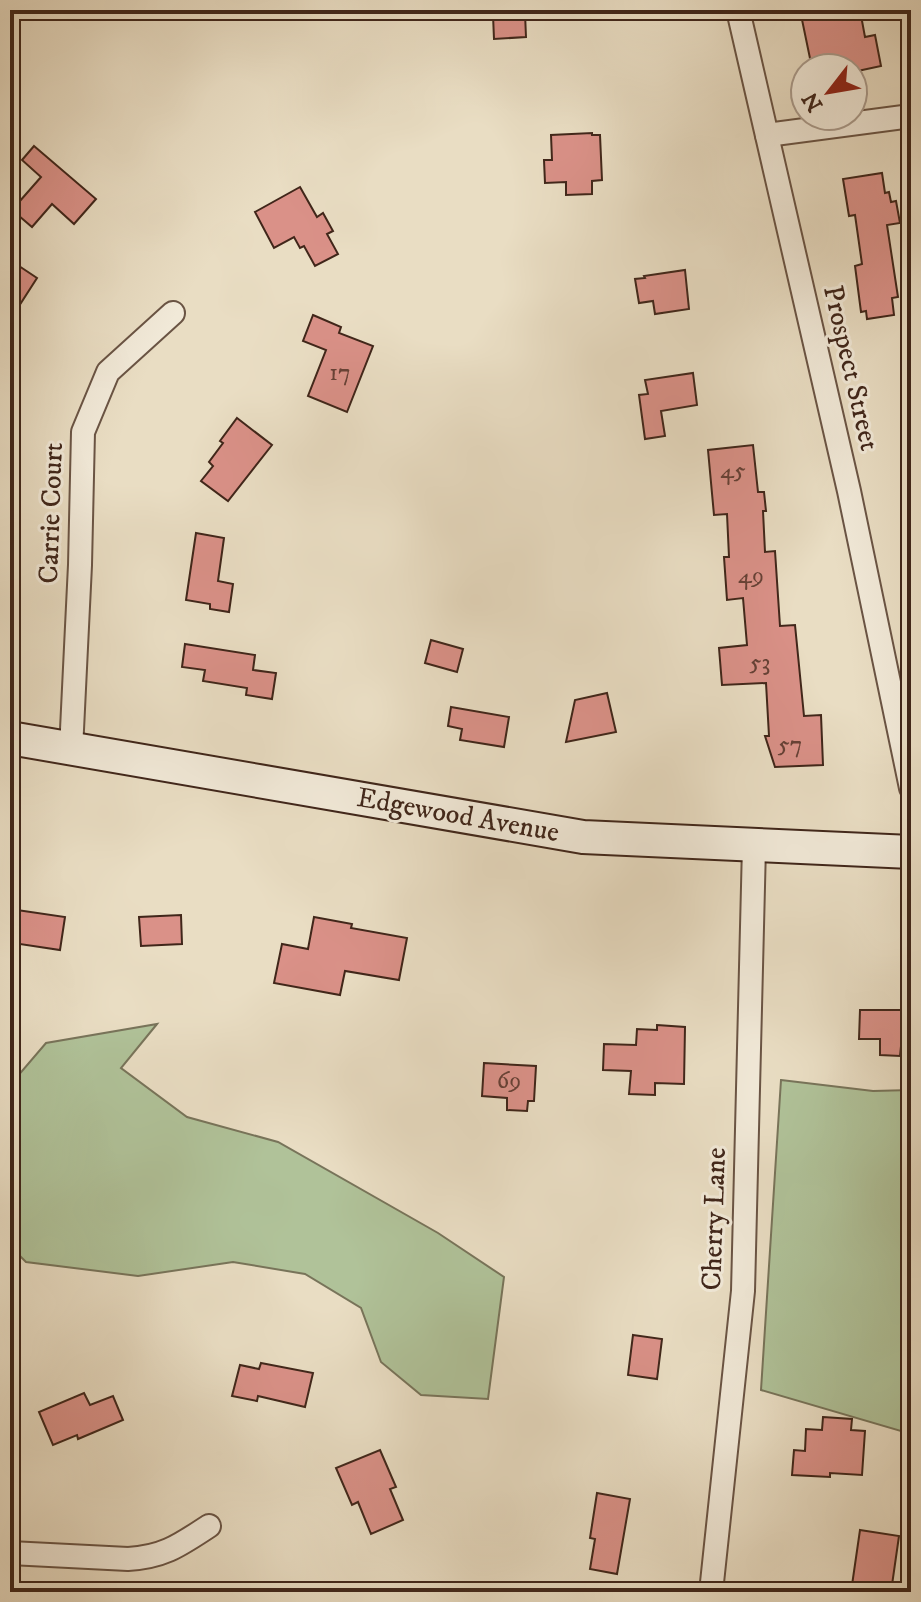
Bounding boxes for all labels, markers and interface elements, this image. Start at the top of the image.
north arrow [789,52,869,132]
text: N [797,87,829,116]
street label: Prospect Street [815,282,887,454]
house number: 17 [329,358,351,388]
street label: Carrie Court [31,442,71,584]
house number: 45 [720,456,746,486]
house number: 49 [738,561,764,591]
house number: 53 [750,648,770,678]
house number: 57 [778,730,802,760]
street label: Edgewood Avenue [354,780,562,850]
house number: 69 [497,1066,521,1096]
street label: Cherry Lane [694,1147,734,1291]

